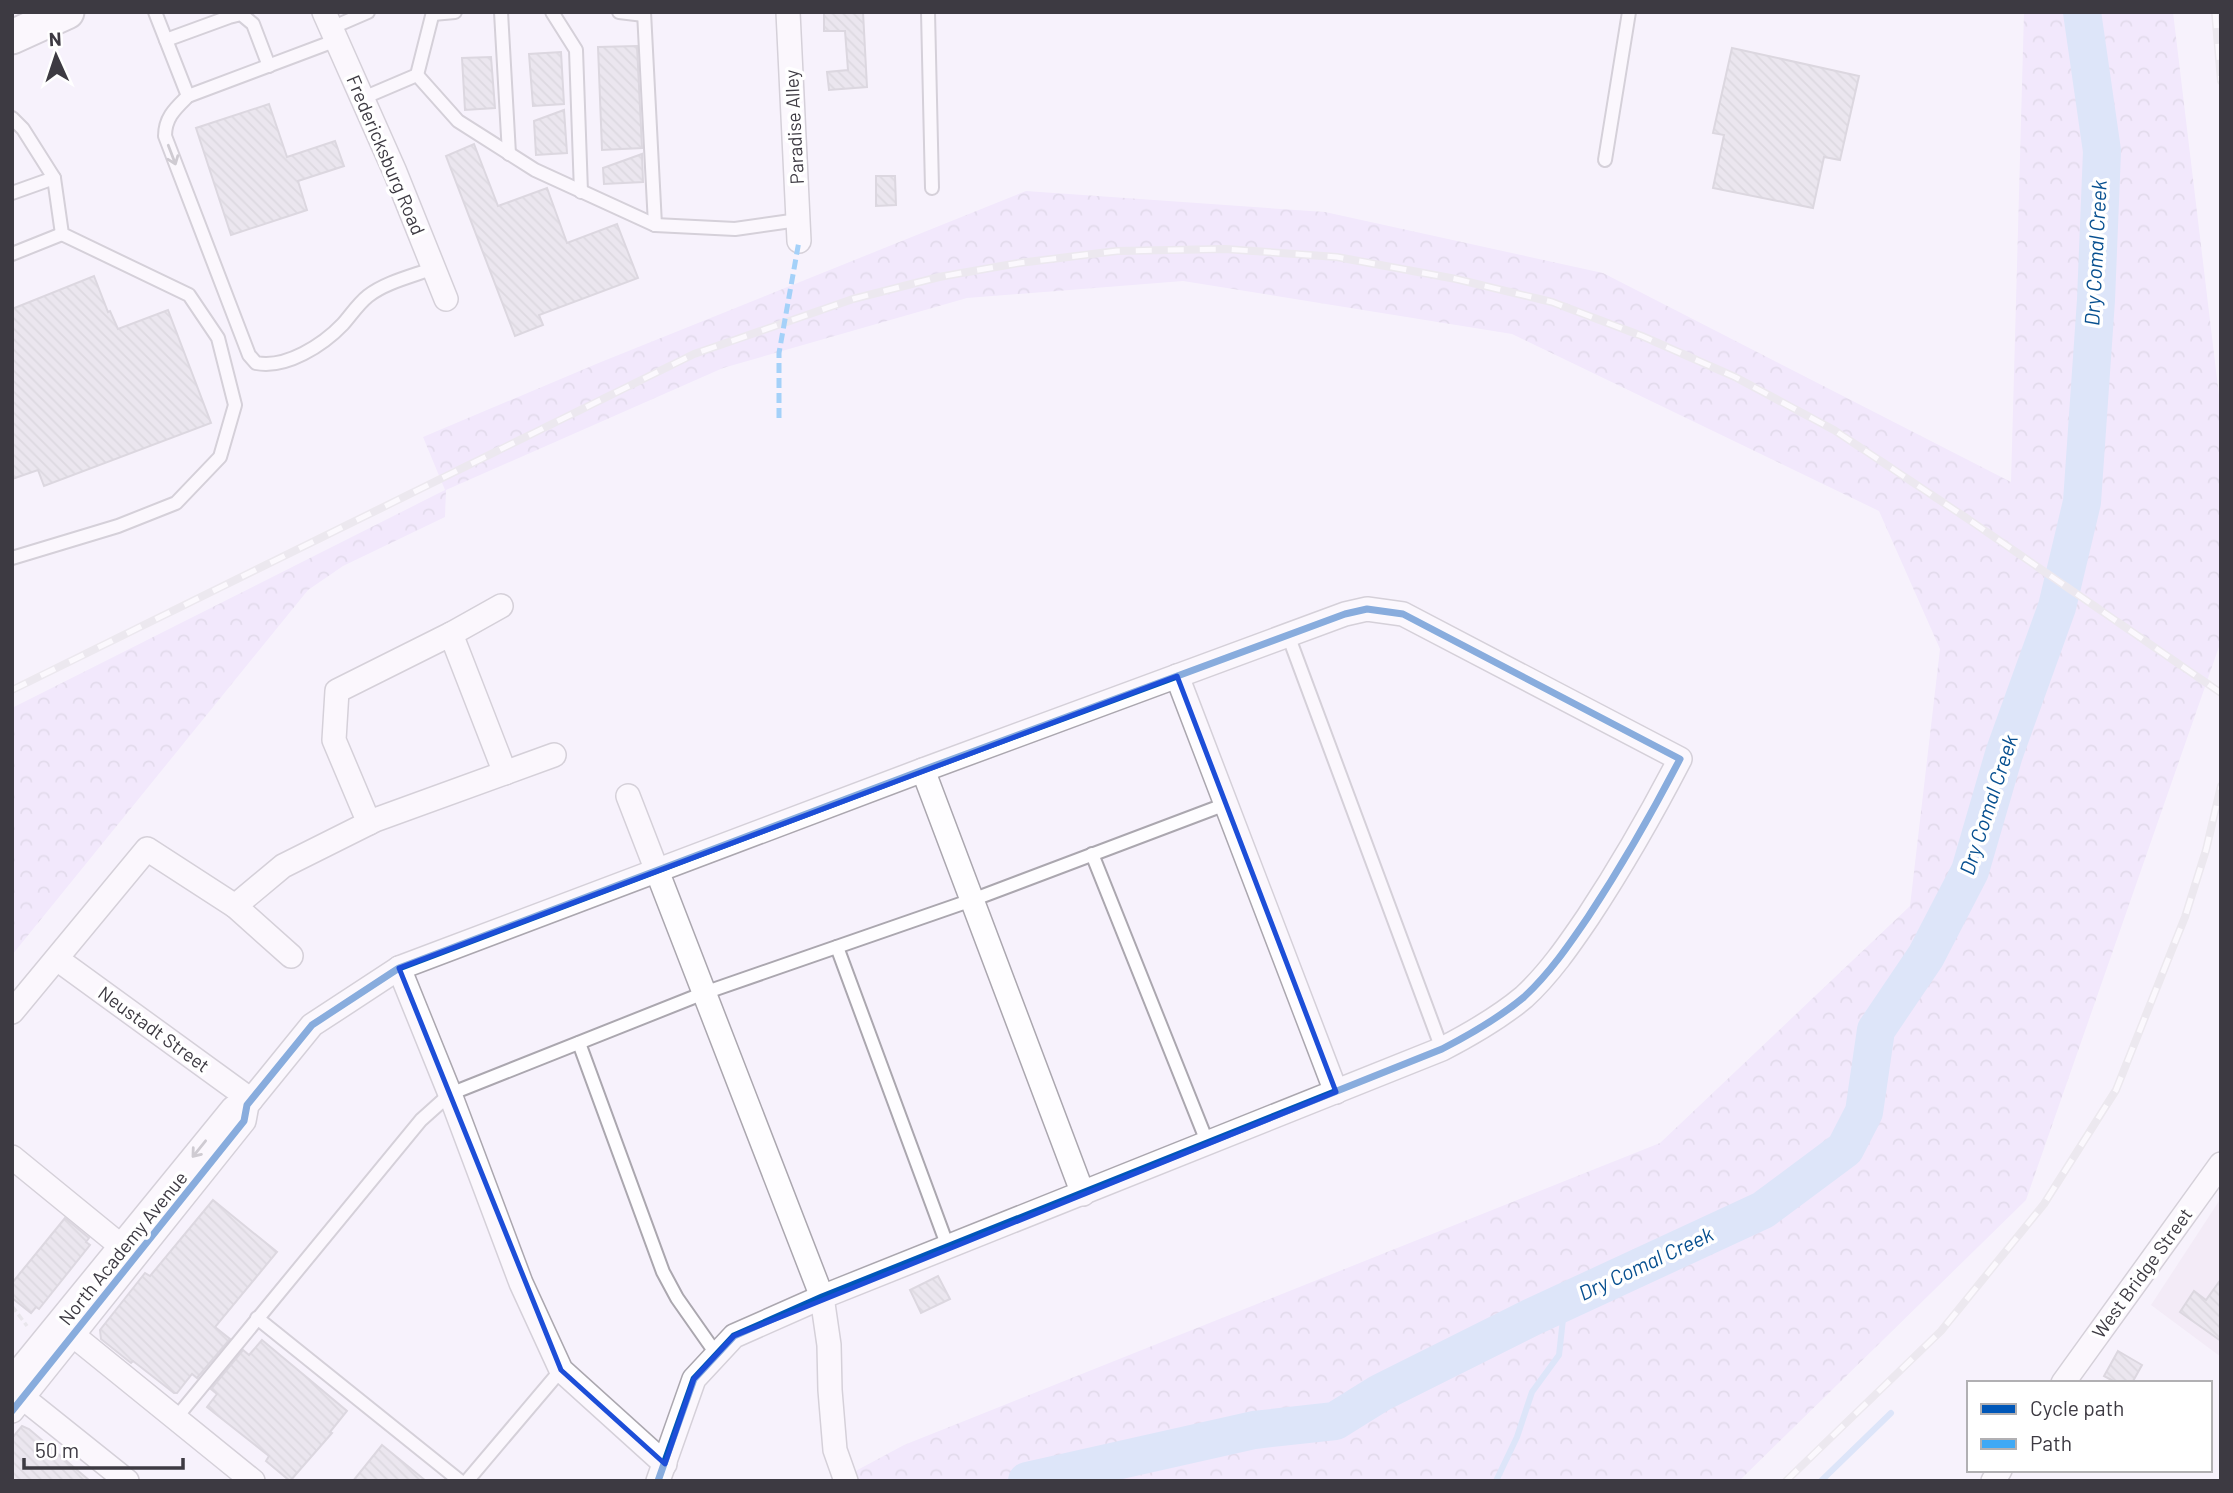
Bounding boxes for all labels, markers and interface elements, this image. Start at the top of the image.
north arrow [21,21,91,91]
text: N [48,27,62,50]
street label: Paradise Alley [779,69,808,185]
street label: Fredericksburg Road [342,71,431,238]
one-way arrow [167,143,180,165]
water label: Dry Comal Creek [2078,179,2111,326]
water label: Dry Comal Creek [1953,731,2022,878]
street label: Neustadt Street [94,981,214,1077]
one-way arrow [191,1140,207,1158]
street label: North Academy Avenue [54,1166,192,1329]
street label: West Bridge Street [2087,1203,2197,1342]
water label: Dry Comal Creek [1574,1220,1717,1305]
legend [1967,1381,2212,1472]
text: Cycle path [2030,1395,2124,1420]
scale bar [24,1426,184,1470]
text: Path [2030,1430,2072,1455]
text: 50 m [35,1437,79,1462]

